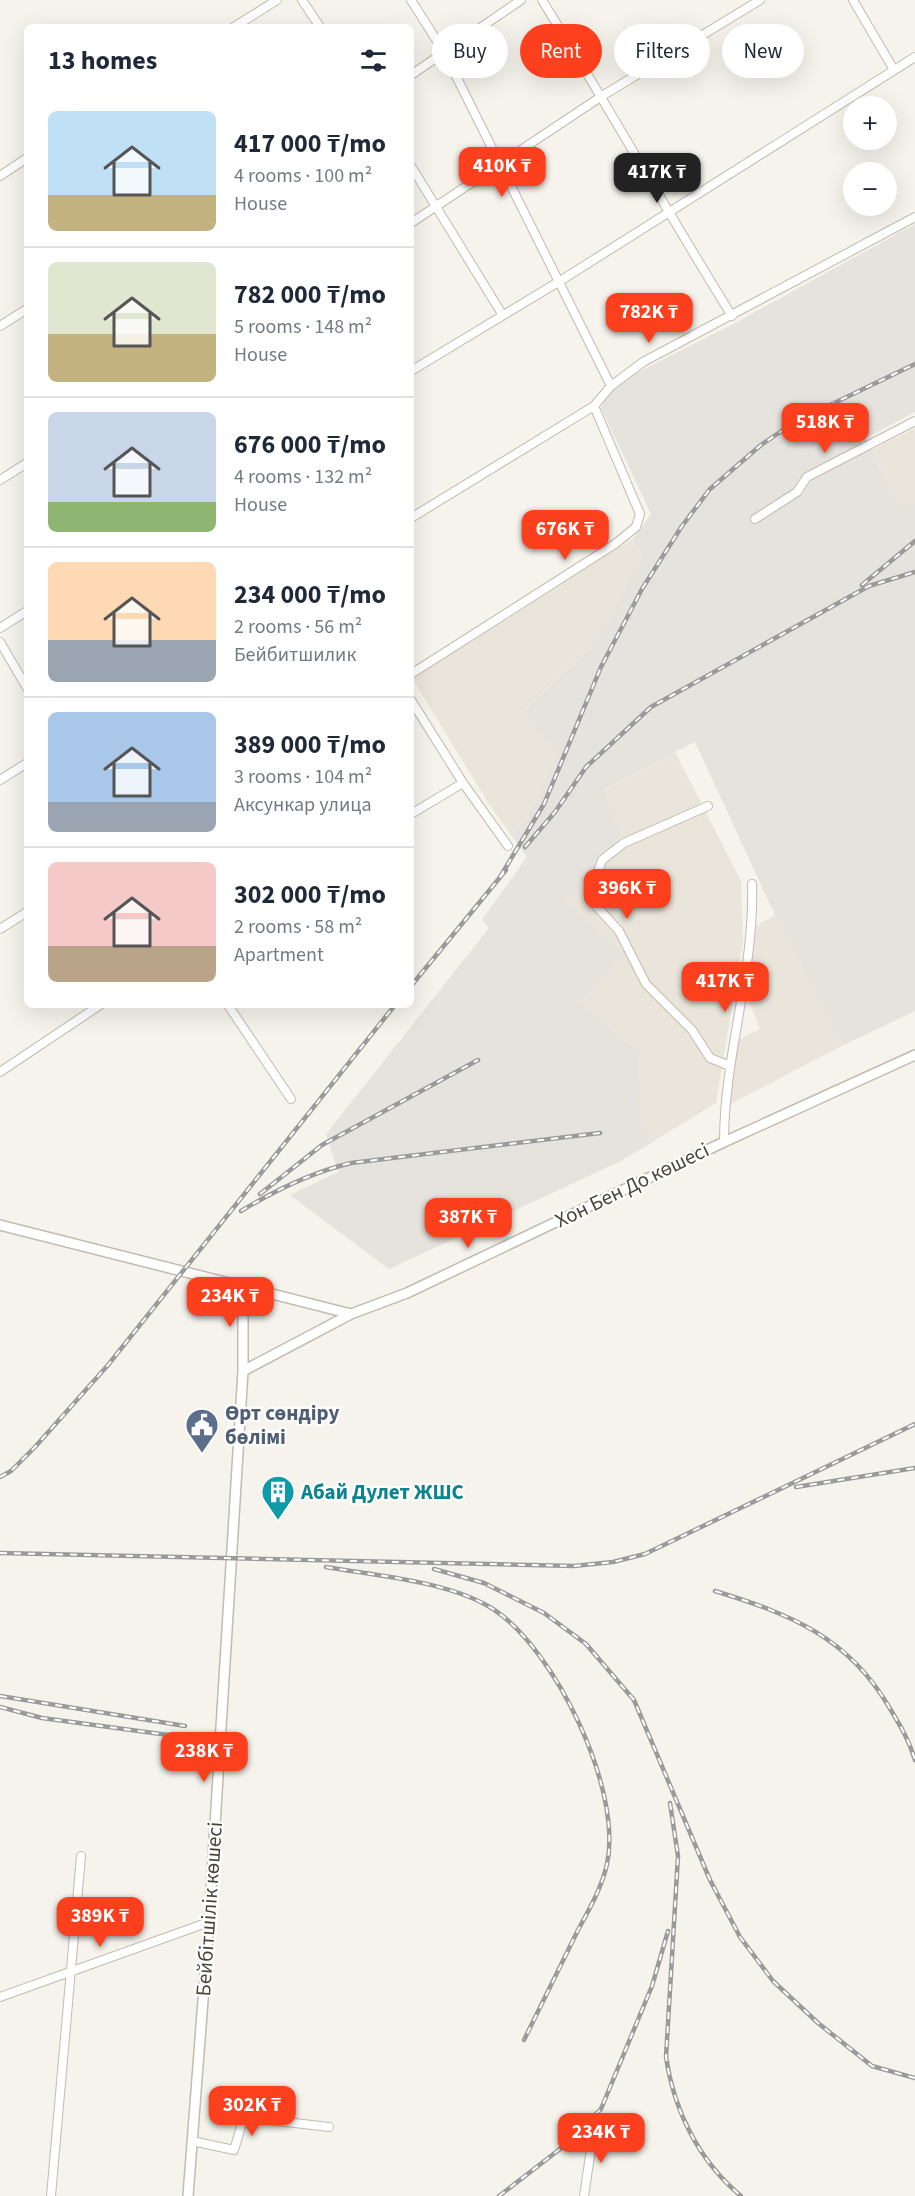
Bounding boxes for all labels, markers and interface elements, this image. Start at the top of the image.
chip: Buy [432,24,508,78]
chip: Rent [520,24,602,78]
chip: Filters [614,24,710,78]
chip: New [722,24,804,78]
text: 13 homes [48,42,157,79]
icon: filters [357,44,390,77]
map controls [843,96,897,216]
button: + [843,96,897,150]
text: 417 000 ₸/mo [234,125,386,162]
icon: home [96,135,168,207]
pin: 410K ₸ [453,147,551,198]
text: 410K ₸ [473,152,531,180]
pin: 417K ₸ [608,153,706,204]
text: 417K ₸ [628,158,686,186]
text: 4 rooms · 100 m² [234,162,372,190]
button: − [843,162,897,216]
text: House [234,190,287,218]
text: 782 000 ₸/mo [234,276,386,313]
icon: home [96,286,168,358]
pin: 782K ₸ [600,293,698,344]
text: 782K ₸ [620,298,678,326]
text: 5 rooms · 148 m² [234,313,372,341]
text: House [234,341,287,369]
pin: 518K ₸ [776,403,874,454]
text: 518K ₸ [796,408,854,436]
text: 676 000 ₸/mo [234,426,386,463]
icon: home [96,436,168,508]
text: 4 rooms · 132 m² [234,463,372,491]
text: House [234,491,287,519]
pin: 676K ₸ [516,510,614,561]
text: 676K ₸ [536,515,594,543]
text: 234 000 ₸/mo [234,576,386,613]
icon: home [96,586,168,658]
text: 2 rooms · 56 m² [234,613,362,641]
text: Бейбитшилик [234,641,356,669]
text: 389 000 ₸/mo [234,726,386,763]
icon: home [96,736,168,808]
text: 3 rooms · 104 m² [234,763,372,791]
text: Аксункар улица [234,791,372,819]
pin: 396K ₸ [578,869,676,920]
text: 396K ₸ [598,874,656,902]
text: 302 000 ₸/mo [234,876,386,913]
icon: home [96,886,168,958]
text: 2 rooms · 58 m² [234,913,362,941]
text: Apartment [234,941,324,969]
pin: 417K ₸ [676,962,774,1013]
text: 417K ₸ [696,967,754,995]
street label: Хон Бен До көшесі [550,1135,714,1235]
pin: 387K ₸ [419,1198,517,1249]
text: 387K ₸ [439,1203,497,1231]
pin: 234K ₸ [181,1277,279,1328]
text: 234K ₸ [201,1282,259,1310]
place label: Өрт сөндіру бөлімі [225,1398,339,1452]
public building icon: Өрт сөндіру бөлімі [184,1407,220,1454]
building icon: Абай Дулет ЖШС [260,1474,296,1521]
place label: Абай Дулет ЖШС [300,1477,464,1507]
pin: 238K ₸ [155,1732,253,1783]
text: 238K ₸ [175,1737,233,1765]
street label: Бейбітшілік көшесі [188,1821,230,1997]
pin: 389K ₸ [51,1897,149,1948]
text: 389K ₸ [71,1902,129,1930]
pin: 302K ₸ [203,2086,301,2137]
text: 302K ₸ [223,2091,281,2119]
pin: 234K ₸ [552,2113,650,2164]
text: 234K ₸ [572,2118,630,2146]

